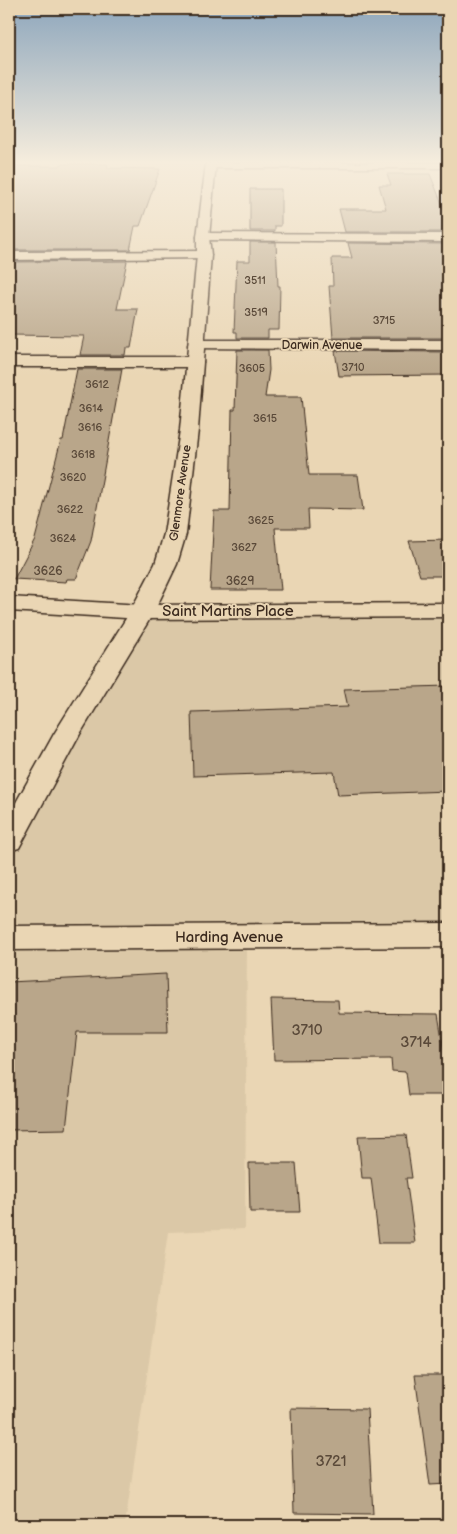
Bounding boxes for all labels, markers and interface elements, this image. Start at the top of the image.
house number: 3511 [244,274,266,287]
house number: 3519 [244,306,268,319]
house number: 3715 [373,314,395,327]
street label: Darwin Avenue [282,338,362,353]
house number: 3710 [342,361,365,374]
house number: 3605 [239,362,265,375]
house number: 3612 [85,378,110,391]
house number: 3614 [79,402,104,415]
house number: 3615 [253,412,277,425]
house number: 3616 [78,421,103,434]
street label: Glenmore Avenue [166,444,195,542]
house number: 3618 [71,448,95,461]
house number: 3620 [60,471,87,484]
house number: 3622 [57,503,84,516]
house number: 3625 [248,514,274,527]
house number: 3624 [50,532,77,545]
house number: 3627 [231,541,257,554]
house number: 3626 [33,564,63,579]
house number: 3629 [226,574,254,589]
street label: Saint Martins Place [162,602,294,621]
street label: Harding Avenue [175,928,283,947]
house number: 3710 [291,1021,323,1040]
house number: 3714 [400,1033,432,1052]
house number: 3721 [315,1452,347,1471]

